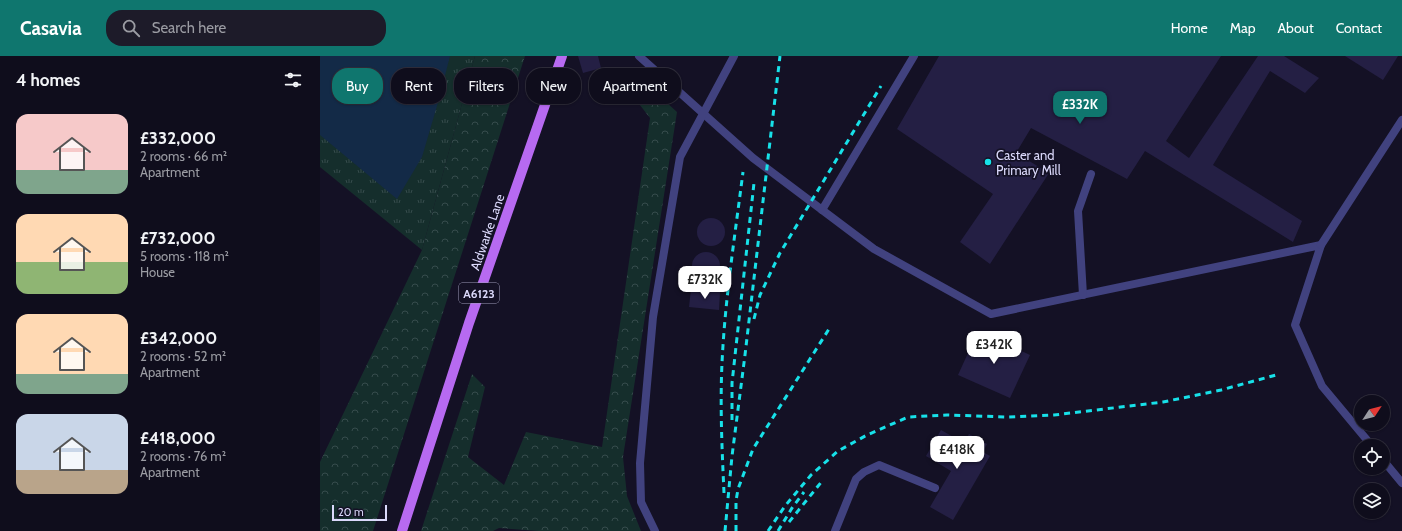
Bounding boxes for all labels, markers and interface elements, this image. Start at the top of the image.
search box [106,10,386,46]
text: Casavia [20,17,82,40]
icon: search [120,17,142,39]
text: Search here [152,19,226,37]
text: Home [1171,19,1208,37]
text: Map [1230,19,1255,37]
text: About [1277,19,1314,37]
text: Contact [1336,19,1382,37]
chip: Buy [332,68,383,104]
chip: Rent [391,68,446,104]
chip: Filters [454,68,518,104]
chip: New [526,68,581,104]
chip: Apartment [589,68,681,104]
icon: filters [282,69,304,91]
text: 4 homes [16,70,80,90]
pin: £332K [1052,91,1108,125]
text: £332K [1062,96,1098,112]
text: £332,000 [140,128,216,148]
icon: home [48,130,96,178]
place label: Caster and Primary Mill [996,147,1061,178]
text: 2 rooms · 66 m² [140,148,227,164]
marker: Caster and Primary Mill [983,157,993,167]
text: Apartment [140,164,200,180]
street label: Aldwarke Lane [466,191,508,272]
text: £732,000 [140,228,215,248]
icon: home [48,230,96,278]
text: 5 rooms · 118 m² [140,248,229,264]
text: House [140,264,175,280]
pin: £732K [677,266,733,300]
text: £732K [687,271,723,287]
road number: A6123 [459,283,499,303]
text: £342,000 [140,328,217,348]
icon: home [48,330,96,378]
pin: £342K [966,331,1022,365]
text: £342K [976,336,1012,352]
text: 2 rooms · 52 m² [140,348,226,364]
text: Apartment [140,364,200,380]
north arrow [1354,395,1390,431]
map controls [1354,395,1390,519]
text: £418,000 [140,428,216,448]
icon: home [48,430,96,478]
pin: £418K [929,436,985,470]
button: locate [1354,439,1390,475]
text: £418K [939,441,975,457]
text: 2 rooms · 76 m² [140,448,226,464]
text: Apartment [140,464,200,480]
button: layers [1354,483,1390,519]
scale bar [332,503,387,522]
text: 20 m [338,505,364,519]

